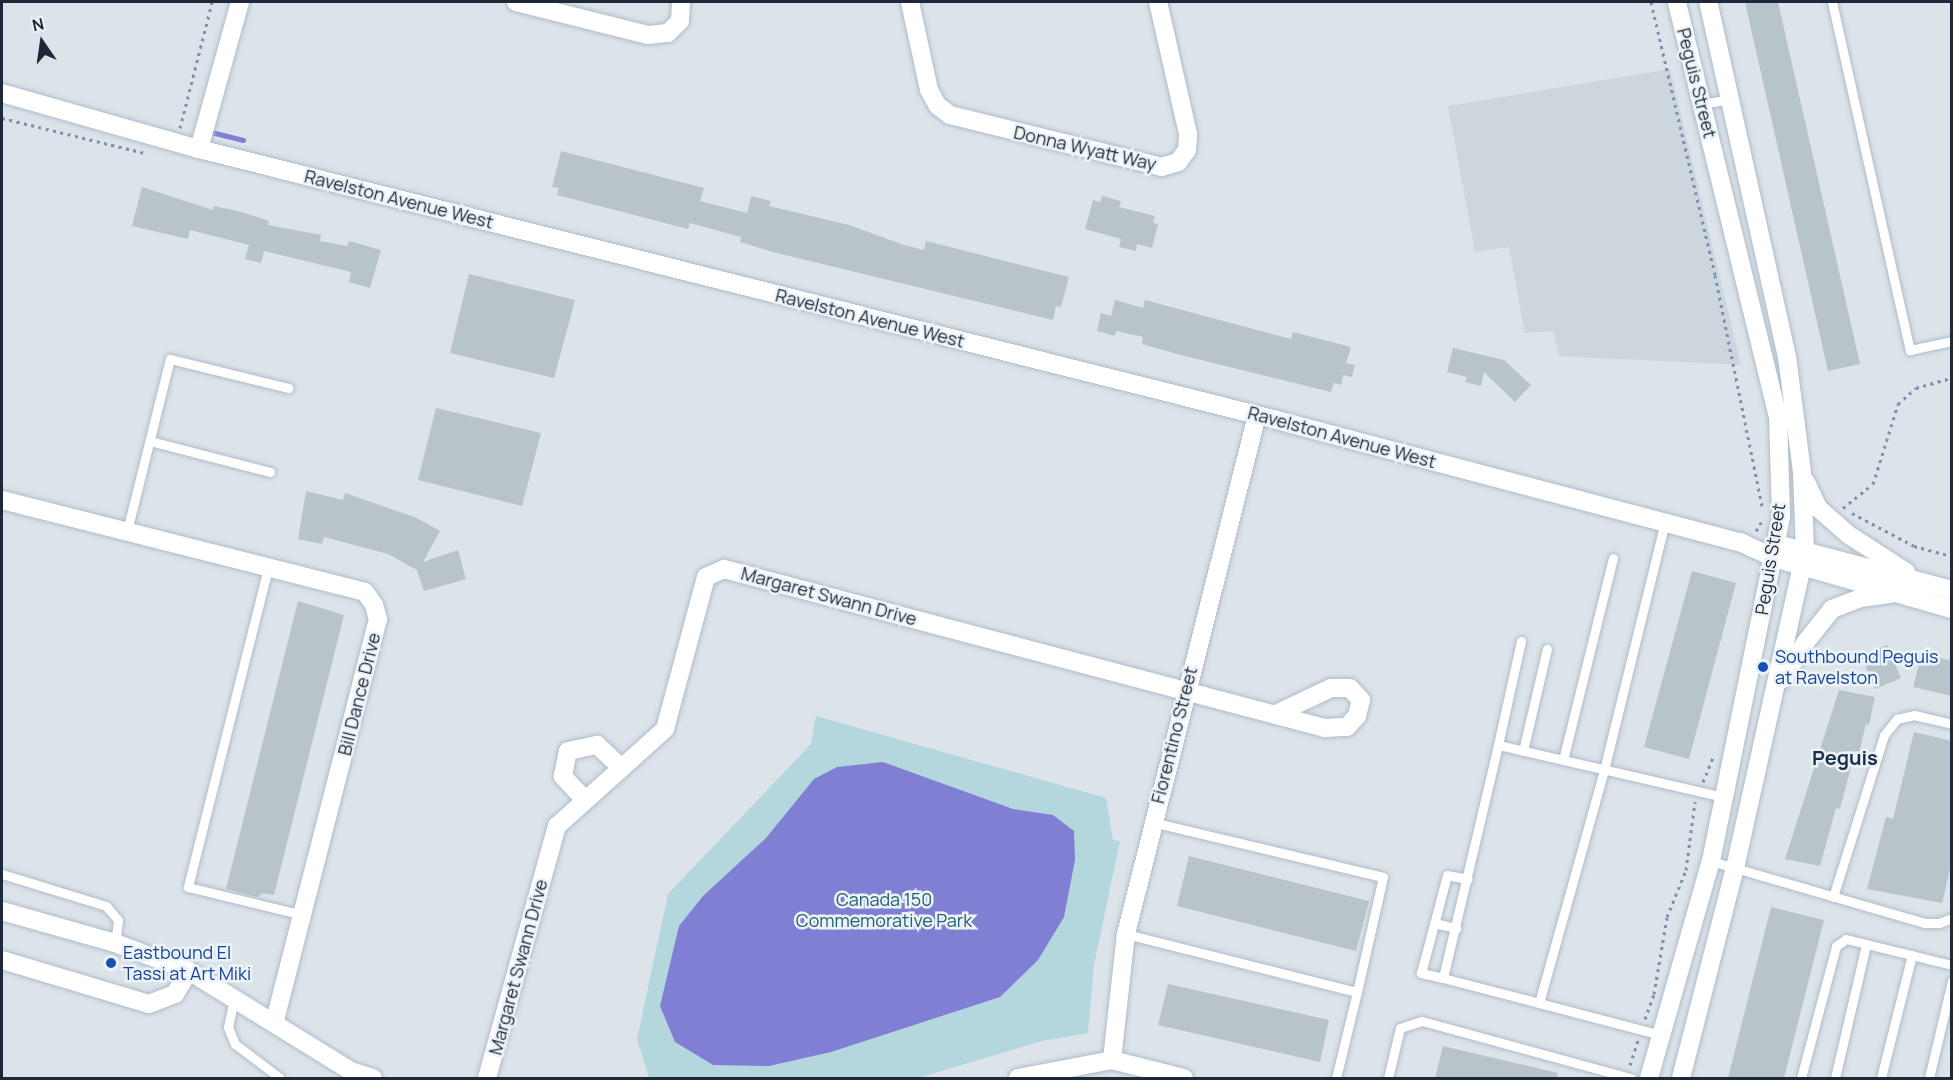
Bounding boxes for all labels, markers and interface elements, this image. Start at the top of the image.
north arrow [12,12,72,72]
text: N [30,12,46,36]
street label: Peguis Street [1673,26,1721,140]
street label: Donna Wyatt Way [1012,121,1158,175]
street label: Ravelston Avenue West [302,165,496,233]
street label: Ravelston Avenue West [773,284,967,352]
street label: Ravelston Avenue West [1246,401,1438,473]
street label: Peguis Street [1751,502,1789,616]
street label: Margaret Swann Drive [739,562,919,630]
street label: Bill Dance Drive [333,630,385,758]
place label: Southbound Peguis at Ravelston [1775,646,1939,688]
marker: Southbound Peguis at Ravelston [1756,660,1770,674]
street label: Fiorentino Street [1147,664,1201,806]
district label: Peguis [1812,745,1878,769]
street label: Margaret Swann Drive [484,877,552,1057]
park label: Canada 150 Commemorative Park [796,889,972,932]
place label: Eastbound El Tassi at Art Miki [123,942,251,984]
marker: Eastbound El Tassi at Art Miki [104,956,118,970]

